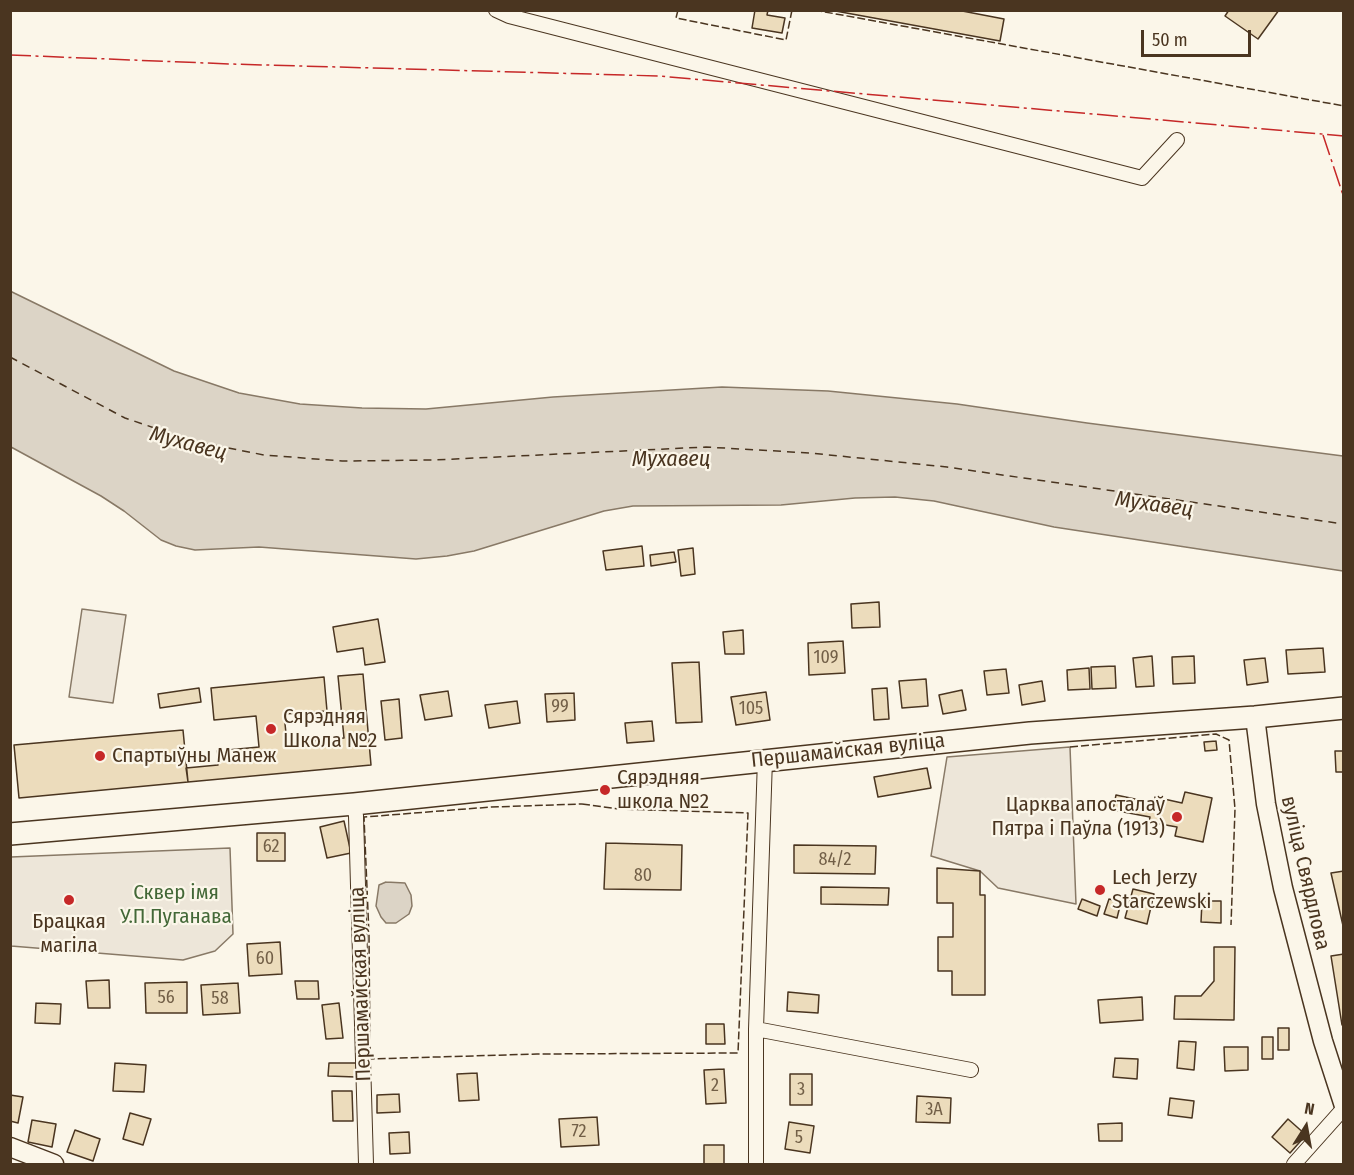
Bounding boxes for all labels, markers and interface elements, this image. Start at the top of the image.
scale bar [1144,18,1254,56]
text: 50 m [1152,29,1188,51]
water label: Мухавец [147,421,229,467]
water label: Мухавец [632,447,710,473]
water label: Мухавец [1113,486,1195,524]
house number: 109 [813,647,839,669]
house number: 99 [551,696,569,718]
house number: 105 [739,698,763,720]
place label: Сярэдняя Школа №2 [283,704,377,754]
marker: Сярэдняя Школа №2 [264,722,278,736]
street label: Першамайская вуліца [750,728,946,774]
place label: Спартыўны Манеж [112,743,276,769]
marker: Спартыўны Манеж [93,749,107,763]
place label: Сярэдняя школа №2 [617,765,709,815]
marker: Сярэдняя школа №2 [598,783,612,797]
place label: Царква апосталаў Пятра і Паўла (1913) [991,792,1165,842]
street label: вуліца Свярдлова [1275,794,1335,952]
marker: Царква апосталаў Пятра і Паўла (1913) [1170,810,1184,824]
house number: 62 [263,836,279,858]
house number: 84/2 [819,849,851,871]
house number: 80 [634,865,652,887]
place label: Lech Jerzy Starczewski [1112,865,1211,915]
park label: Сквер імя У.П.Пуганава [120,880,232,930]
marker: Lech Jerzy Starczewski [1093,883,1107,897]
street label: Першамайская вуліца [345,886,377,1082]
marker: Брацкая магіла [62,893,76,907]
place label: Брацкая магіла [32,909,106,959]
house number: 60 [256,948,274,970]
house number: 56 [157,987,175,1009]
house number: 58 [211,988,229,1010]
house number: 2 [711,1075,719,1097]
house number: 3 [797,1079,805,1101]
north arrow [1276,1097,1336,1157]
house number: 3А [925,1099,943,1121]
text: N [1303,1099,1316,1119]
house number: 72 [571,1121,587,1143]
house number: 5 [795,1127,803,1149]

